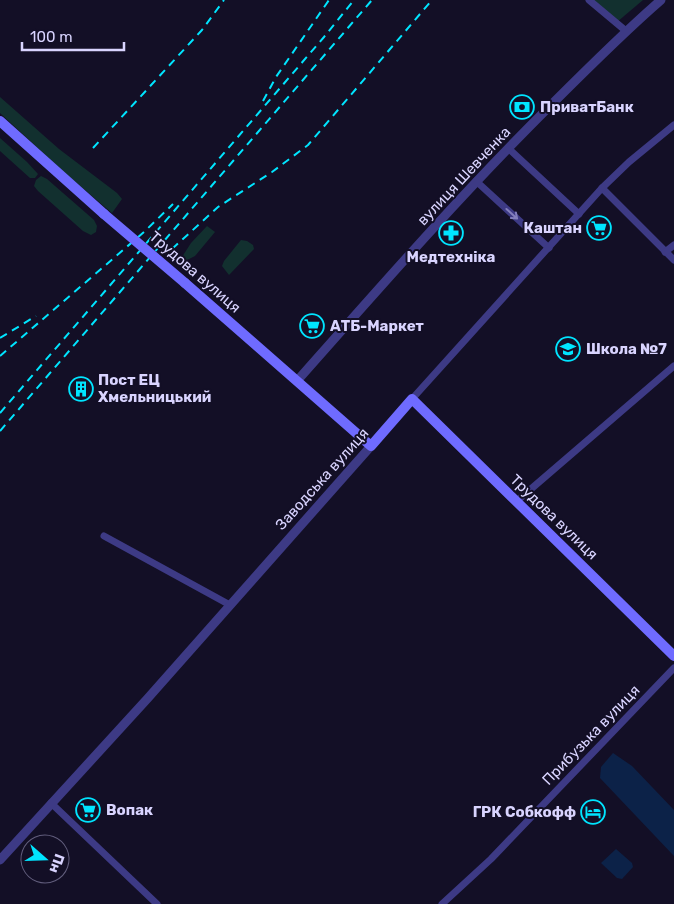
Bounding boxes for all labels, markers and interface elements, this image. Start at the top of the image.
scale bar [22,20,125,52]
text: 100 m [30,28,72,46]
bank icon: ПриватБанк [509,94,535,120]
place label: ПриватБанк [540,98,634,116]
street label: вулиця Шевченка [414,123,514,229]
one-way arrow [506,208,519,220]
supermarket icon: Каштан [586,215,612,241]
place label: Каштан [524,219,582,237]
pharmacy icon: Медтехніка [438,220,464,246]
street label: Трудова вулиця [146,227,244,317]
place label: Медтехніка [407,248,496,266]
supermarket icon: АТБ-Маркет [299,313,325,339]
place label: АТБ-Маркет [330,317,425,335]
school or university icon: Школа №7 [555,336,581,362]
place label: Школа №7 [586,340,667,358]
place label: Пост ЕЦ Хмельницький [98,371,211,406]
building icon: Пост ЕЦ Хмельницький [68,376,94,402]
street label: Заводська вулиця [272,424,372,534]
street label: Трудова вулиця [506,471,602,563]
street label: Прибузька вулиця [539,681,643,789]
supermarket icon: Вопак [75,797,101,823]
hotel icon: ГРК Собкофф [580,799,606,825]
place label: Вопак [106,801,153,819]
place label: ГРК Собкофф [473,803,576,821]
north arrow [20,834,70,884]
text: Пн [45,851,68,875]

